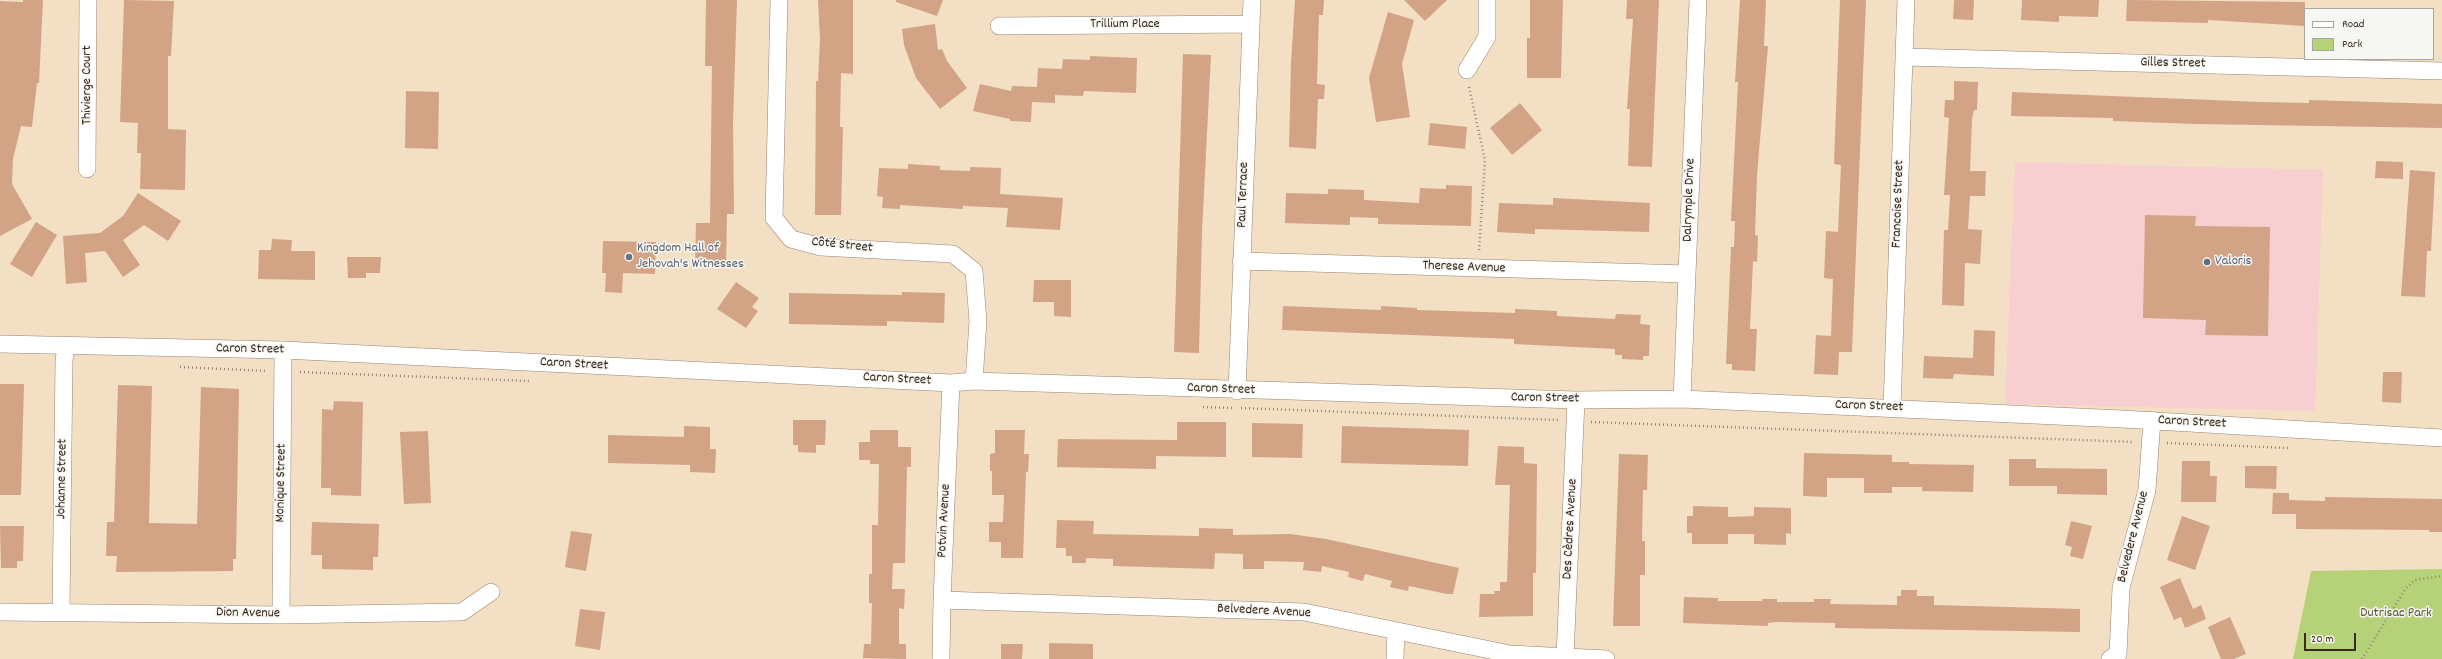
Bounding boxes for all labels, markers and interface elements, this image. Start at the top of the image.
legend [2304,8,2434,60]
text: Road [2342,16,2364,33]
street label: Trillium Place [1090,17,1160,33]
text: Park [2342,36,2362,53]
street label: Thivierge Court [80,45,96,125]
street label: Gilles Street [2140,55,2206,73]
street label: Dalrymple Drive [1680,158,1700,242]
street label: Francoise Street [1889,160,1909,248]
street label: Paul Terrace [1234,162,1254,228]
street label: Côté Street [811,234,873,258]
place label: Kingdom Hall of Jehovah's Witnesses [637,241,744,274]
marker: Kingdom Hall of Jehovah's Witnesses [624,252,634,262]
place label: Valoris [2215,254,2252,270]
marker: Valoris [2202,257,2212,267]
street label: Therese Avenue [1422,258,1506,278]
street label: Caron Street [216,341,284,359]
street label: Caron Street [539,355,609,375]
street label: Caron Street [862,370,932,390]
street label: Caron Street [1186,380,1256,400]
street label: Caron Street [1511,390,1579,408]
street label: Caron Street [1834,397,1904,417]
street label: Caron Street [2157,413,2227,433]
street label: Johanne Street [54,439,72,519]
street label: Monique Street [273,443,291,523]
street label: Des Cèdres Avenue [1560,478,1582,580]
street label: Potvin Avenue [935,484,955,558]
street label: Belvedere Avenue [2115,490,2153,584]
street label: Belvedere Avenue [1217,601,1311,623]
street label: Dion Avenue [216,605,280,623]
park label: Dutrisac Park [2360,606,2432,622]
scale bar [2306,625,2358,651]
text: 20 m [2311,631,2334,648]

